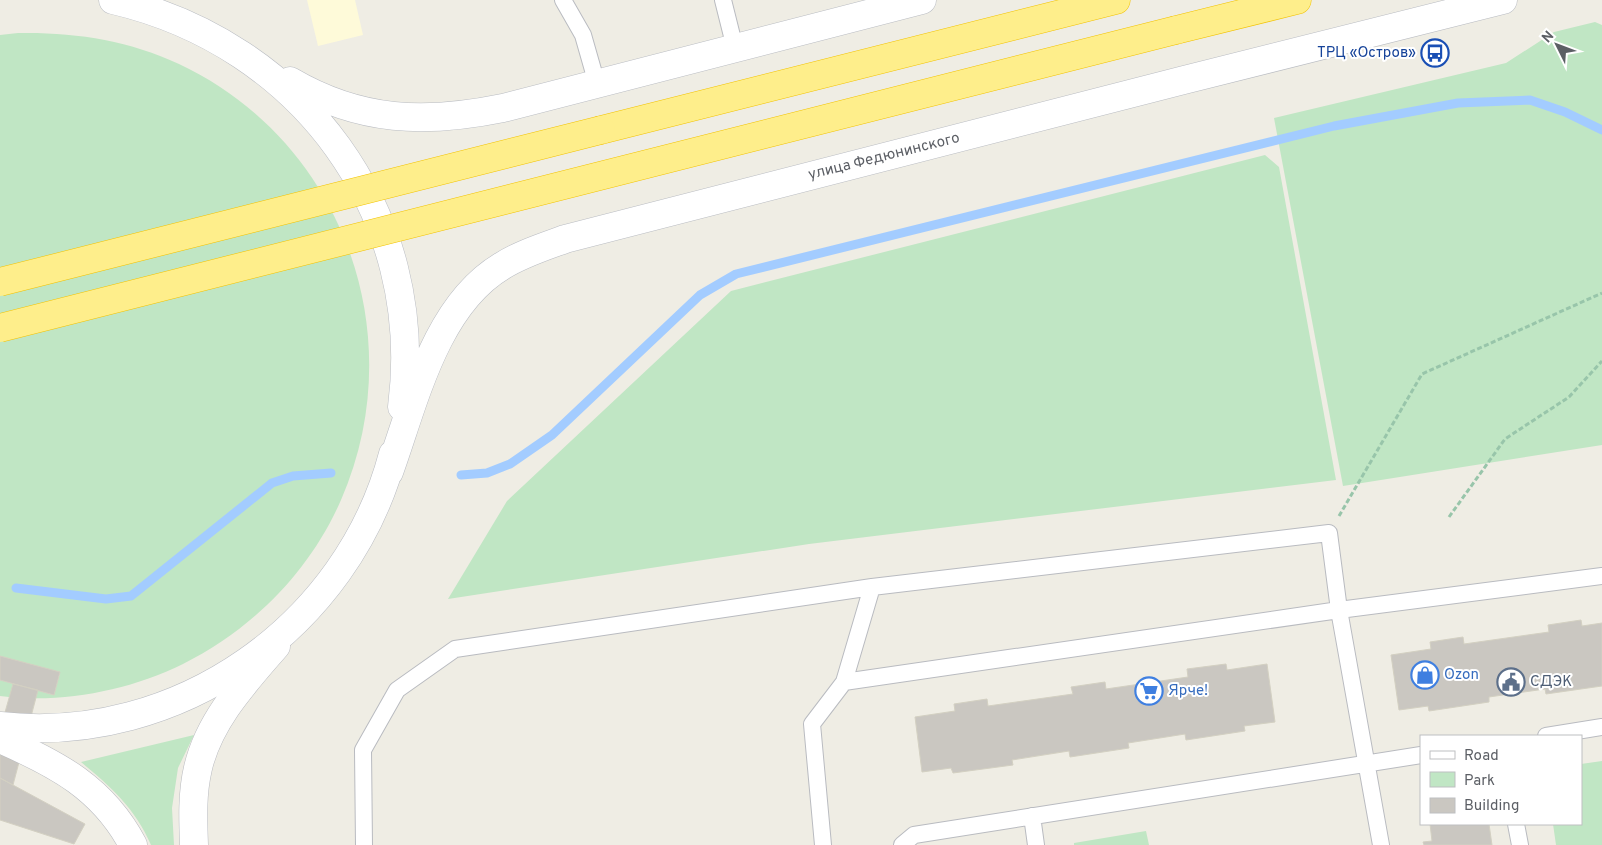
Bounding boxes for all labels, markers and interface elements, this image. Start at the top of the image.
north arrow [1532,20,1582,70]
text: N [1539,28,1558,47]
bus stop icon: ТРЦ «Остров» [1420,38,1450,68]
place label: ТРЦ «Остров» [1317,44,1416,63]
street label: улица Федюнинского [806,129,962,185]
shop icon: Ozon [1410,660,1440,690]
place label: Ozon [1444,666,1479,685]
public building icon: СДЭК [1496,667,1526,697]
place label: СДЭК [1530,673,1572,692]
supermarket icon: Ярче! [1134,676,1164,706]
place label: Ярче! [1168,682,1208,701]
legend [1420,735,1582,825]
text: Road [1464,747,1499,766]
text: Park [1464,772,1495,791]
text: Building [1464,797,1519,816]

